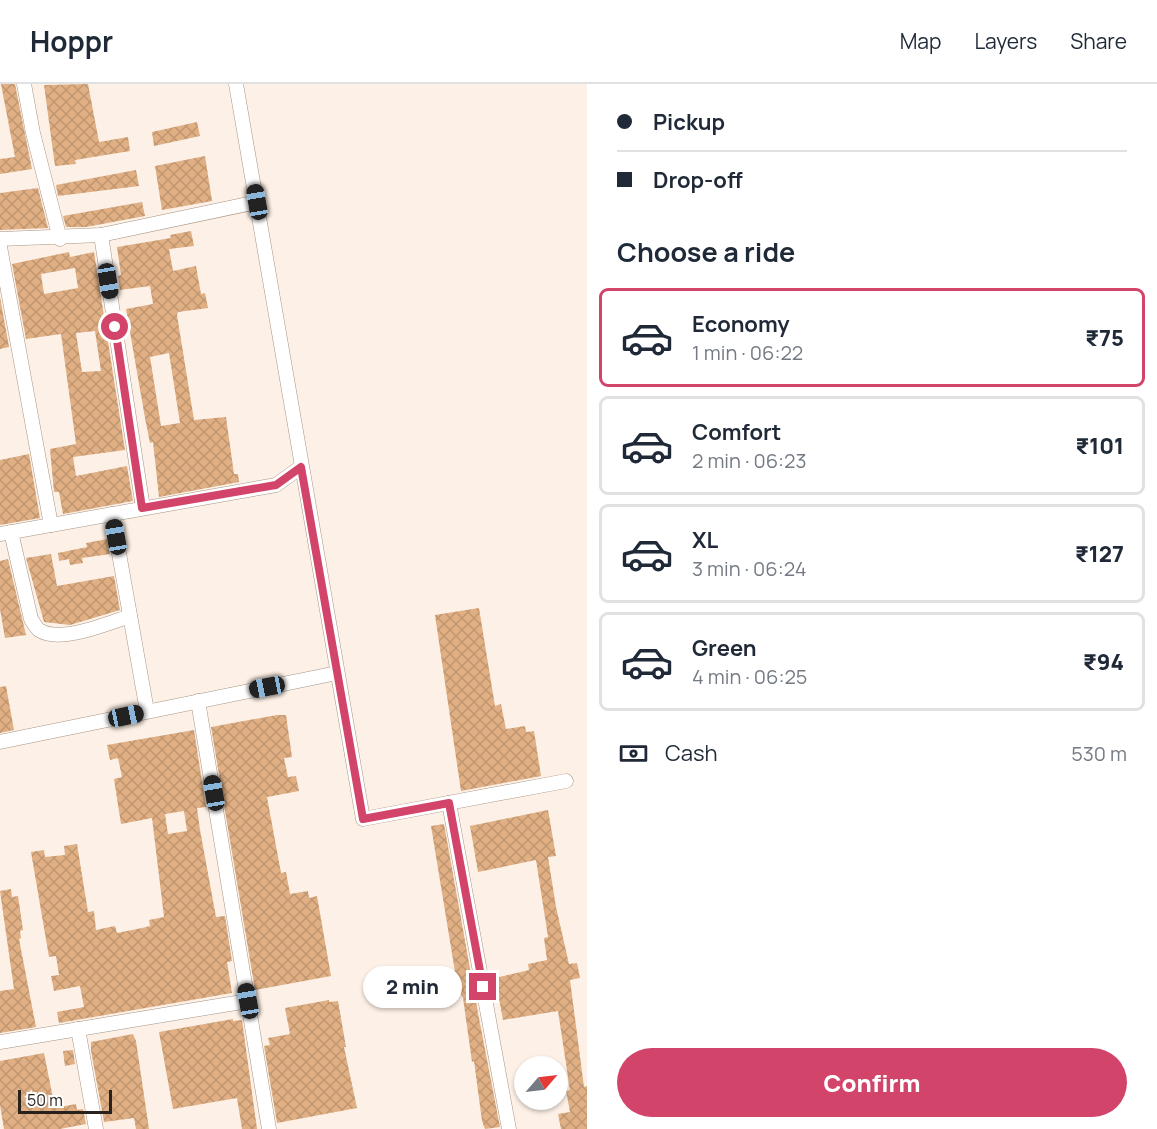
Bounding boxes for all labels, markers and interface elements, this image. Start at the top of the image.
text: Hoppr [30,22,113,60]
text: Map [900,27,941,55]
text: Layers [974,27,1037,55]
text: Share [1070,27,1127,55]
text: Pickup [653,107,725,137]
text: Drop-off [653,165,743,195]
car [245,183,269,221]
text: Choose a ride [617,233,795,270]
car [96,262,120,300]
text: Economy [692,309,790,339]
icon: car [620,311,674,365]
route start [101,313,128,340]
text: ₹75 [1085,323,1124,353]
text: 1 min · 06:22 [692,339,803,366]
text: Comfort [692,417,781,447]
icon: car [620,419,674,473]
text: ₹101 [1075,431,1124,461]
text: 2 min · 06:23 [692,447,807,474]
car [104,518,128,556]
text: XL [692,525,718,555]
icon: car [620,527,674,581]
text: ₹127 [1075,539,1124,569]
text: 3 min · 06:24 [692,555,806,582]
text: Green [692,633,757,663]
icon: car [620,635,674,689]
text: ₹94 [1083,647,1124,677]
text: 4 min · 06:25 [692,663,807,690]
car [248,675,286,699]
car [107,703,145,729]
icon: cash [617,737,650,770]
text: Cash [665,738,718,768]
text: 530 m [1071,740,1127,767]
car [202,774,226,812]
callout: 2 min [363,966,462,1008]
text: 2 min [386,973,439,1000]
route end [469,973,496,1000]
car [236,982,260,1020]
button: Confirm [617,1048,1127,1117]
north arrow [514,1056,568,1110]
map controls [514,1056,568,1110]
scale bar [18,1087,112,1114]
text: 50 m [27,1089,63,1111]

